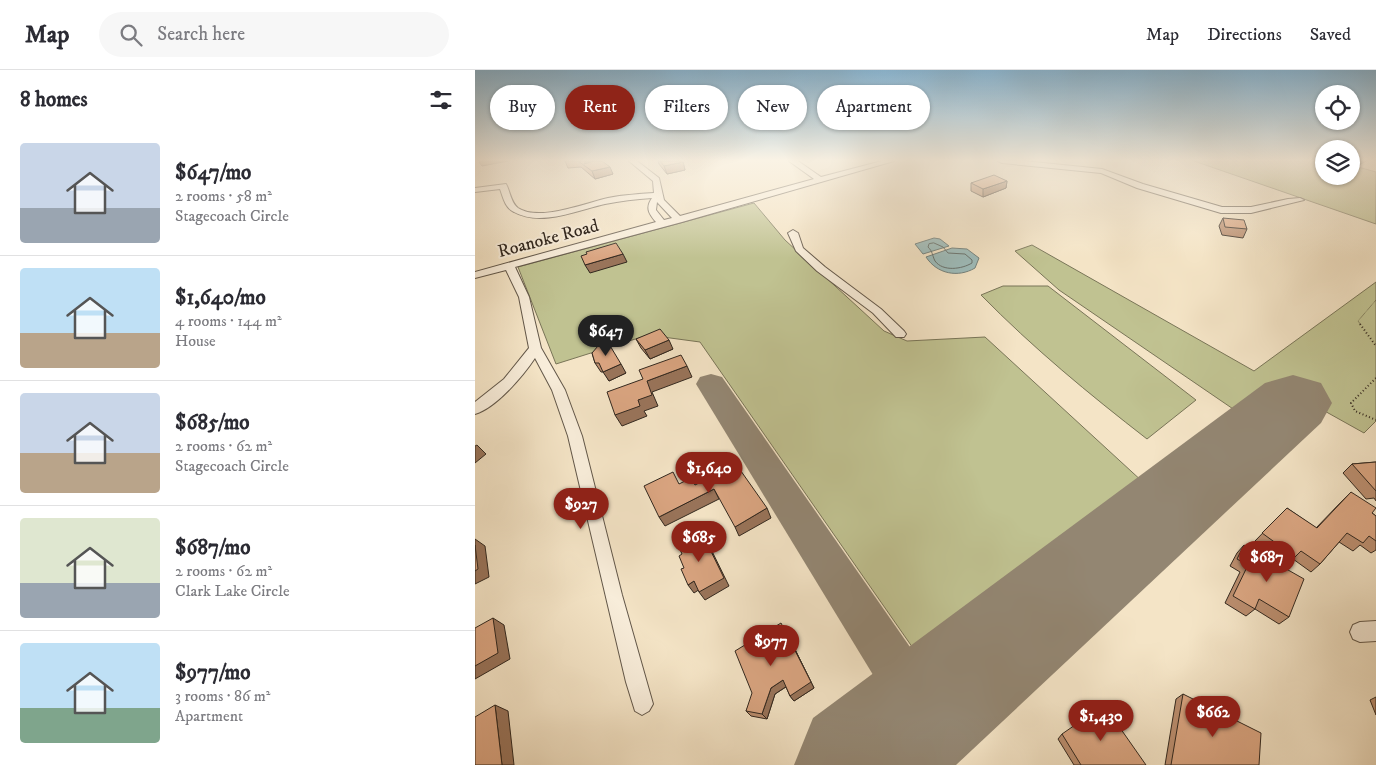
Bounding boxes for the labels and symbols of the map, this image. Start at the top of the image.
street label: Roanoke Road [495,215,601,263]
pin: $647 [576,314,636,357]
pin: $1,640 [668,452,750,494]
pin: $927 [551,488,611,530]
pin: $685 [669,520,729,563]
pin: $687 [1237,540,1297,583]
pin: $977 [741,624,801,667]
pin: $662 [1183,696,1243,738]
pin: $1,430 [1060,700,1142,742]

